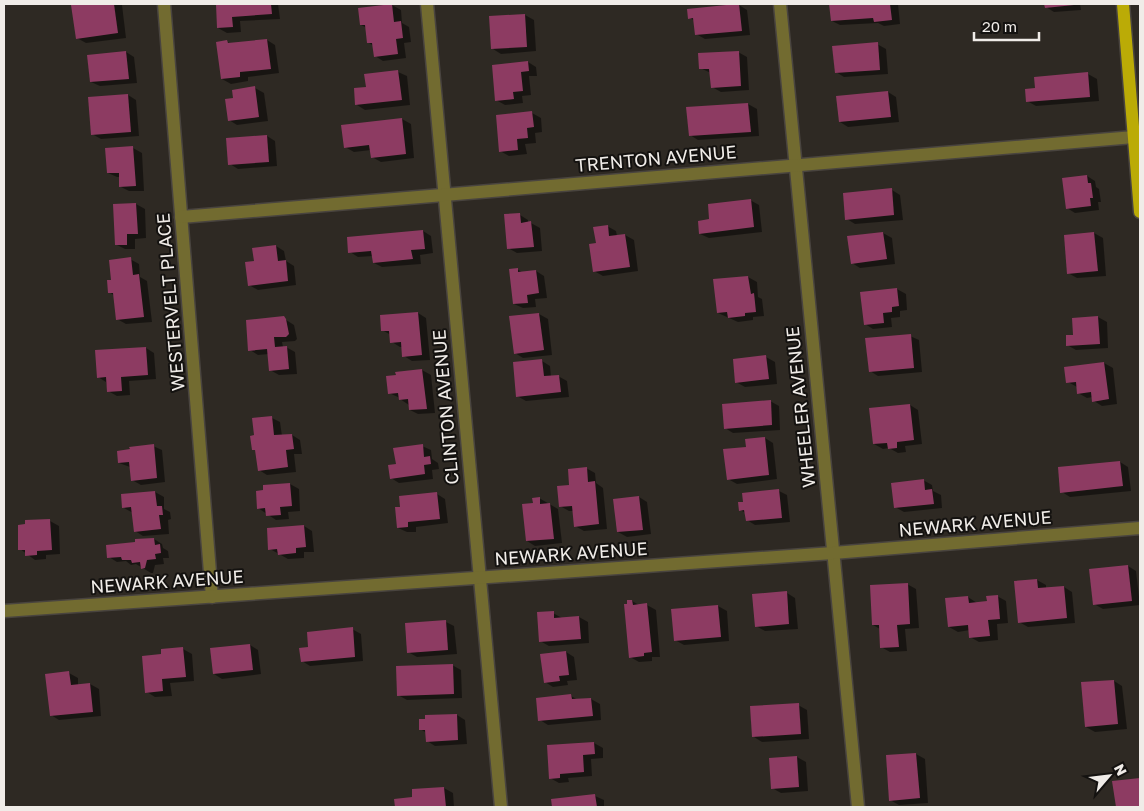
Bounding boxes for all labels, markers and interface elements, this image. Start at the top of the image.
scale bar [974,10,1039,42]
text: 20 m [982,17,1017,35]
street label: TRENTON AVENUE [574,140,737,176]
street label: WESTERVELT PLACE [151,212,189,392]
street label: WHEELER AVENUE [781,325,819,489]
street label: CLINTON AVENUE [427,329,463,485]
street label: NEWARK AVENUE [898,505,1052,541]
street label: NEWARK AVENUE [494,537,648,569]
street label: NEWARK AVENUE [90,565,244,597]
north arrow [1084,751,1134,801]
text: N [1111,761,1131,778]

